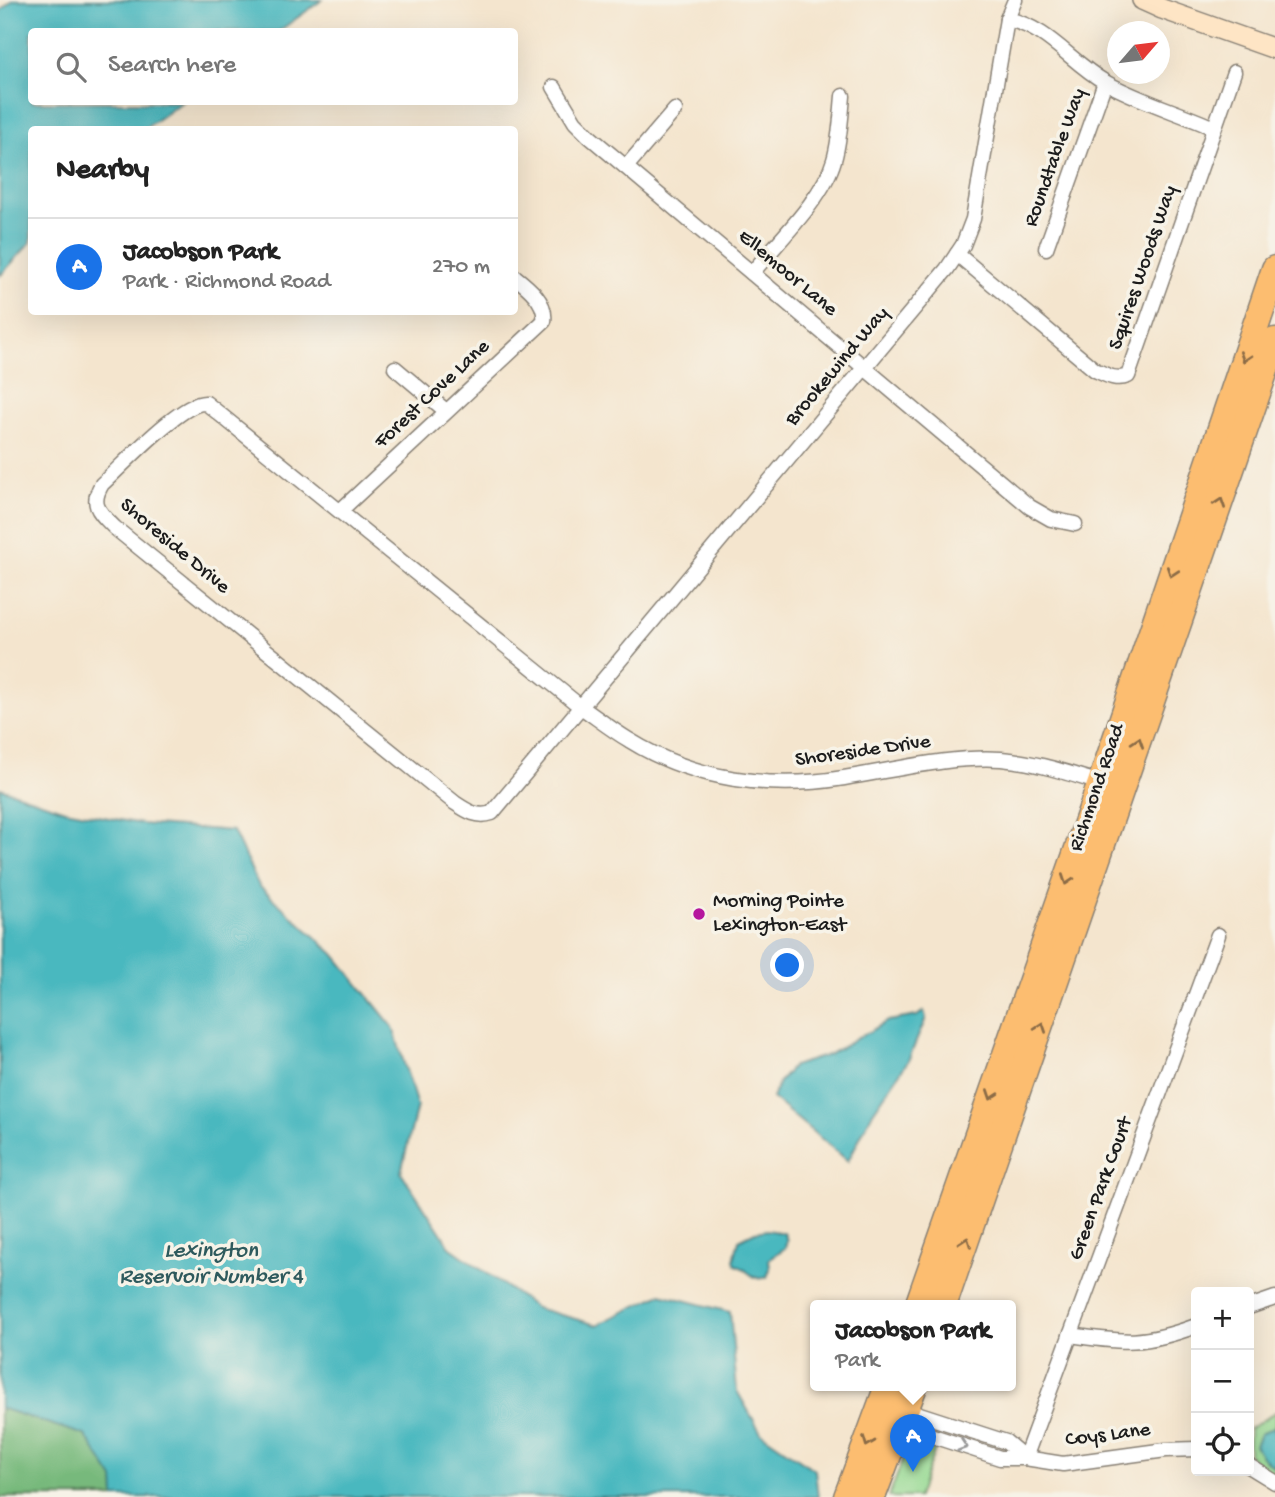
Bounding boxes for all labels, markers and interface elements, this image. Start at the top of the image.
north arrow [1107,21,1170,84]
search box [28,28,518,105]
icon: search [52,48,90,86]
text: Search here [108,51,236,82]
street label: Roundtable Way [1019,85,1093,231]
text: Nearby [56,154,149,189]
street label: Squires Woods Way [1104,183,1184,353]
street label: Ellemoor Lane [732,225,843,324]
text: Jacobson Park [123,238,278,269]
text: A [72,254,86,281]
text: 270 m [432,254,490,281]
text: Park · Richmond Road [123,269,331,296]
street label: Brookewind Way [780,302,895,433]
street label: Forest Cove Lane [369,334,497,456]
one-way arrow [1239,350,1253,362]
street label: Shoreside Drive [114,494,235,601]
one-way arrow [1212,498,1226,510]
one-way arrow [1166,565,1180,578]
street label: Richmond Road [1065,719,1132,855]
street label: Shoreside Drive [794,730,933,774]
one-way arrow [1130,736,1144,749]
one-way arrow [1061,874,1075,886]
place label: Morning Pointe Lexington-East [713,890,849,939]
marker: Morning Pointe Lexington-East [691,906,707,922]
your location [770,948,804,982]
one-way arrow [1033,1021,1047,1033]
one-way arrow [986,1089,1000,1101]
street label: Green Park Court [1065,1112,1140,1264]
one-way arrow [958,1236,972,1248]
water label: Lexington Reservoir Number 4 [119,1238,304,1291]
map controls [1191,1287,1254,1476]
button: + [1191,1287,1254,1350]
popup [810,1300,1016,1391]
text: Jacobson Park [835,1317,991,1348]
text: Park [835,1348,879,1375]
button: − [1191,1350,1254,1413]
button: locate [1191,1413,1254,1476]
pin: A [890,1414,936,1472]
street label: Coys Lane [1064,1418,1153,1454]
one-way arrow [862,1435,876,1447]
one-way arrow [957,1438,969,1452]

